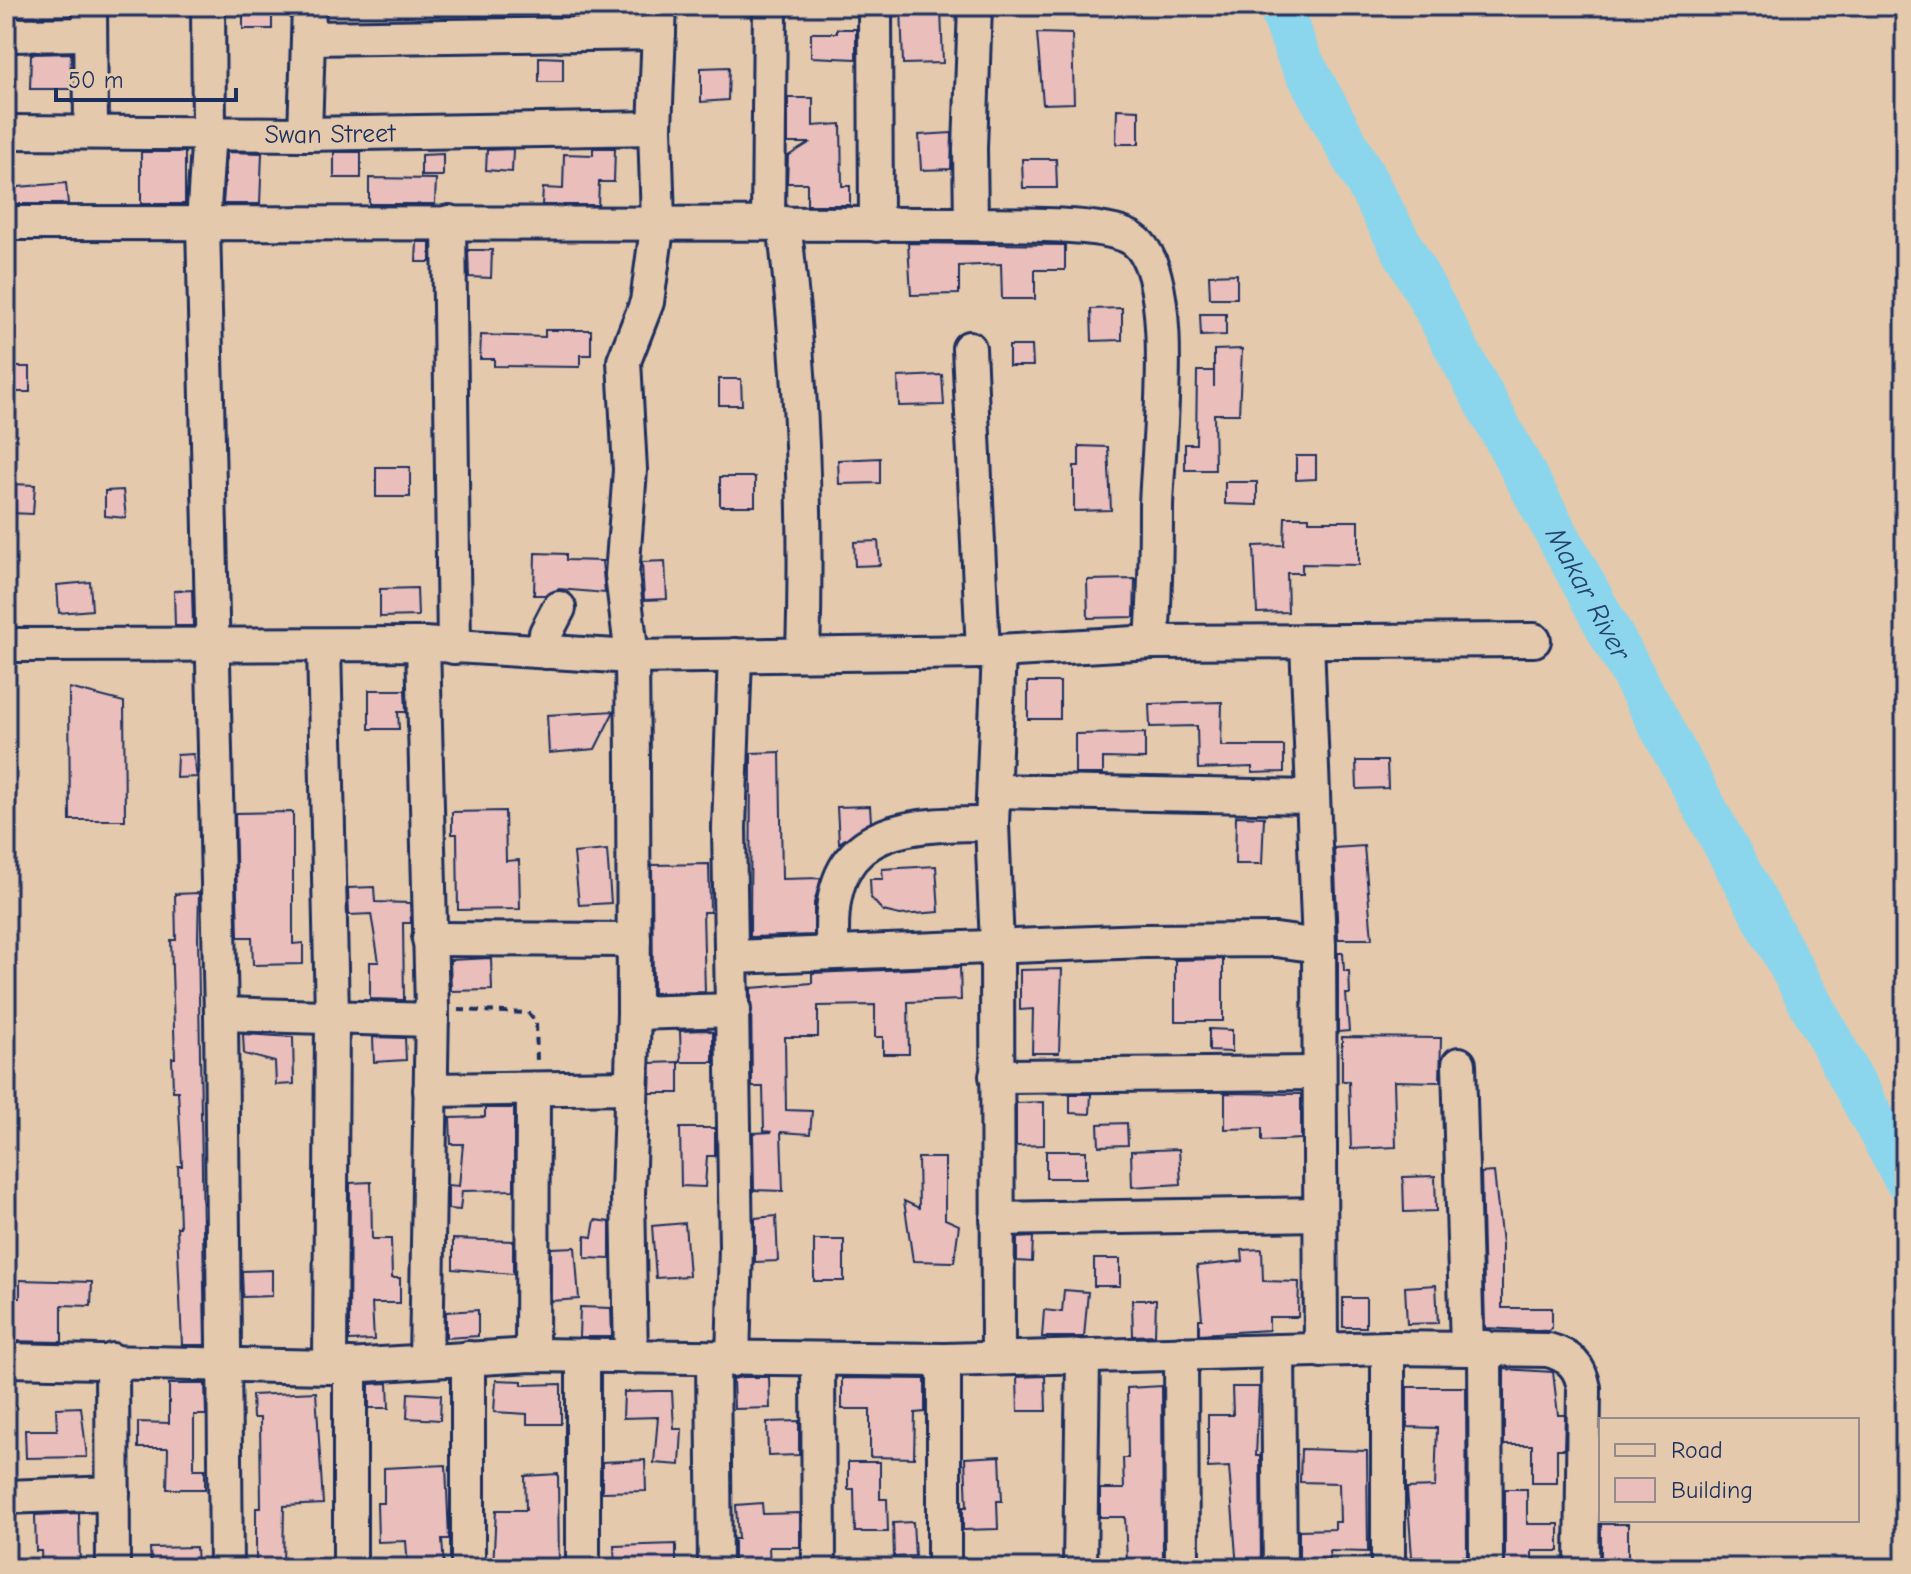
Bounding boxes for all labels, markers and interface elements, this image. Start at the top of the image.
scale bar [56,52,236,102]
text: 50 m [68,66,124,94]
street label: Swan Street [264,118,397,150]
water label: Makar River [1539,521,1638,667]
legend [1599,1418,1859,1522]
text: Road [1671,1436,1723,1464]
text: Building [1671,1476,1753,1504]

